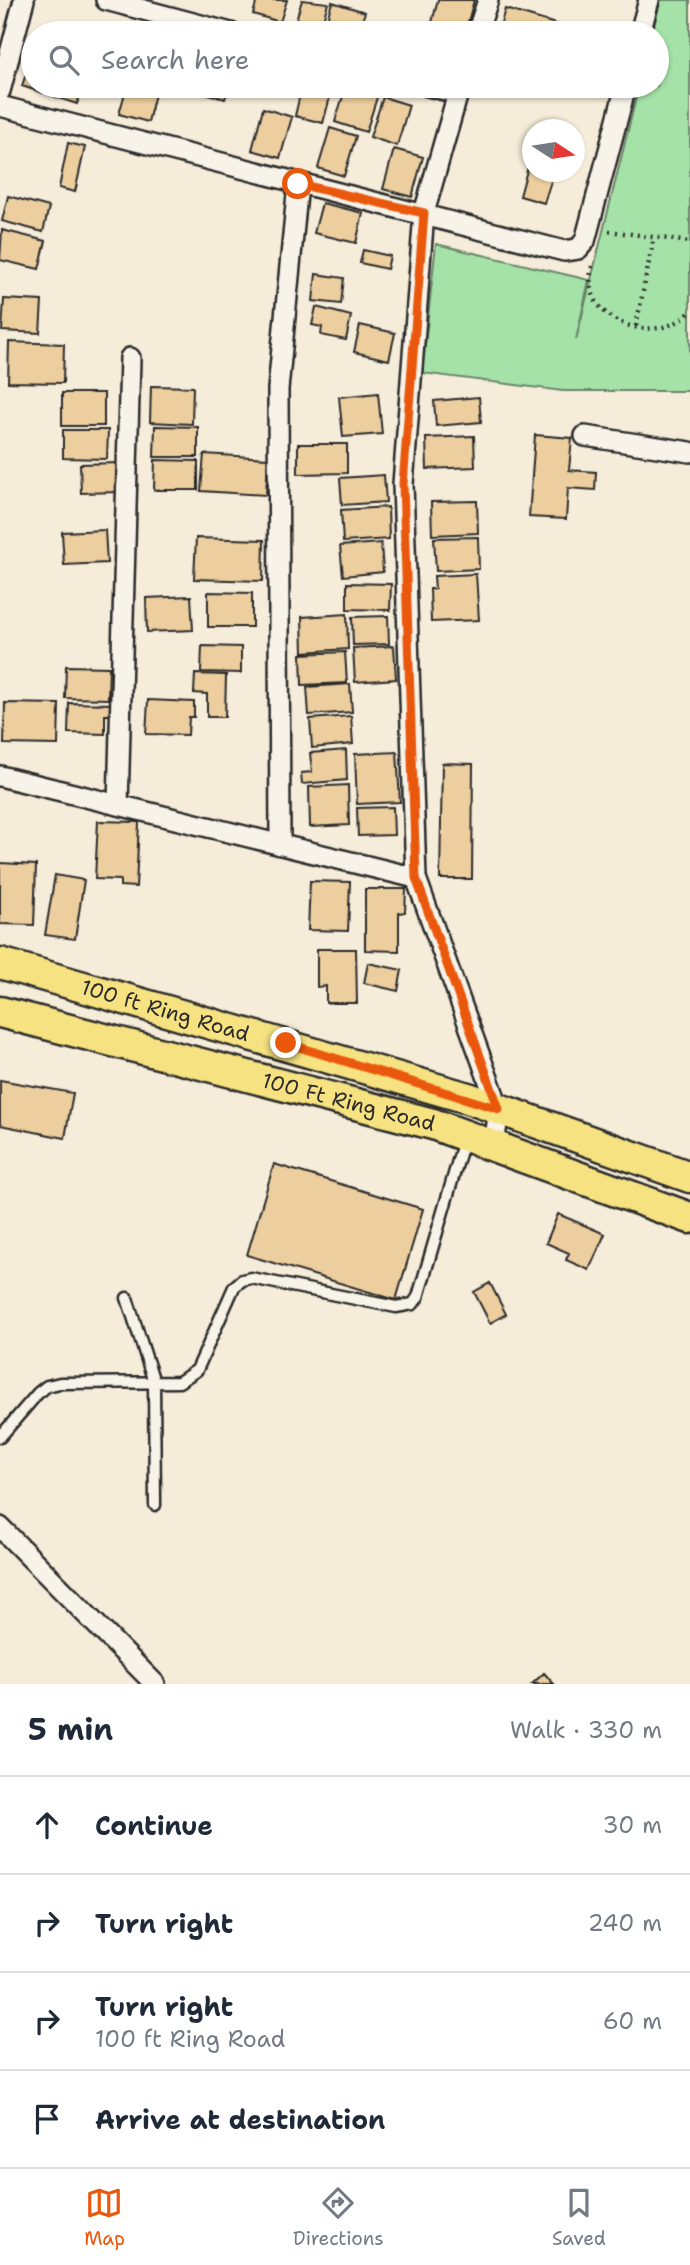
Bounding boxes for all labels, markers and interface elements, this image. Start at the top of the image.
search box [21,21,669,98]
icon: search [45,41,83,79]
text: Search here [101,42,250,77]
north arrow [522,119,585,182]
route start [282,168,313,199]
street label: 100 ft Ring Road [78,973,253,1048]
route end [270,1027,301,1058]
street label: 100 Ft Ring Road [259,1066,438,1138]
text: 5 min [28,1709,113,1750]
text: Walk · 330 m [510,1715,662,1745]
icon: ahead [28,1806,66,1844]
text: Continue [95,1808,213,1843]
text: 30 m [603,1810,662,1840]
icon: right [28,1904,66,1942]
text: Turn right [95,1906,233,1941]
text: 240 m [588,1908,662,1938]
text: Turn right [95,1989,233,2024]
icon: right [28,2002,66,2040]
text: 60 m [603,2006,662,2036]
text: 100 ft Ring Road [95,2024,285,2054]
icon: arrive [28,2100,66,2138]
text: Arrive at destination [95,2102,385,2137]
tab: Map [84,2184,125,2251]
tab: Directions [293,2184,384,2251]
tab: Saved [552,2184,606,2251]

